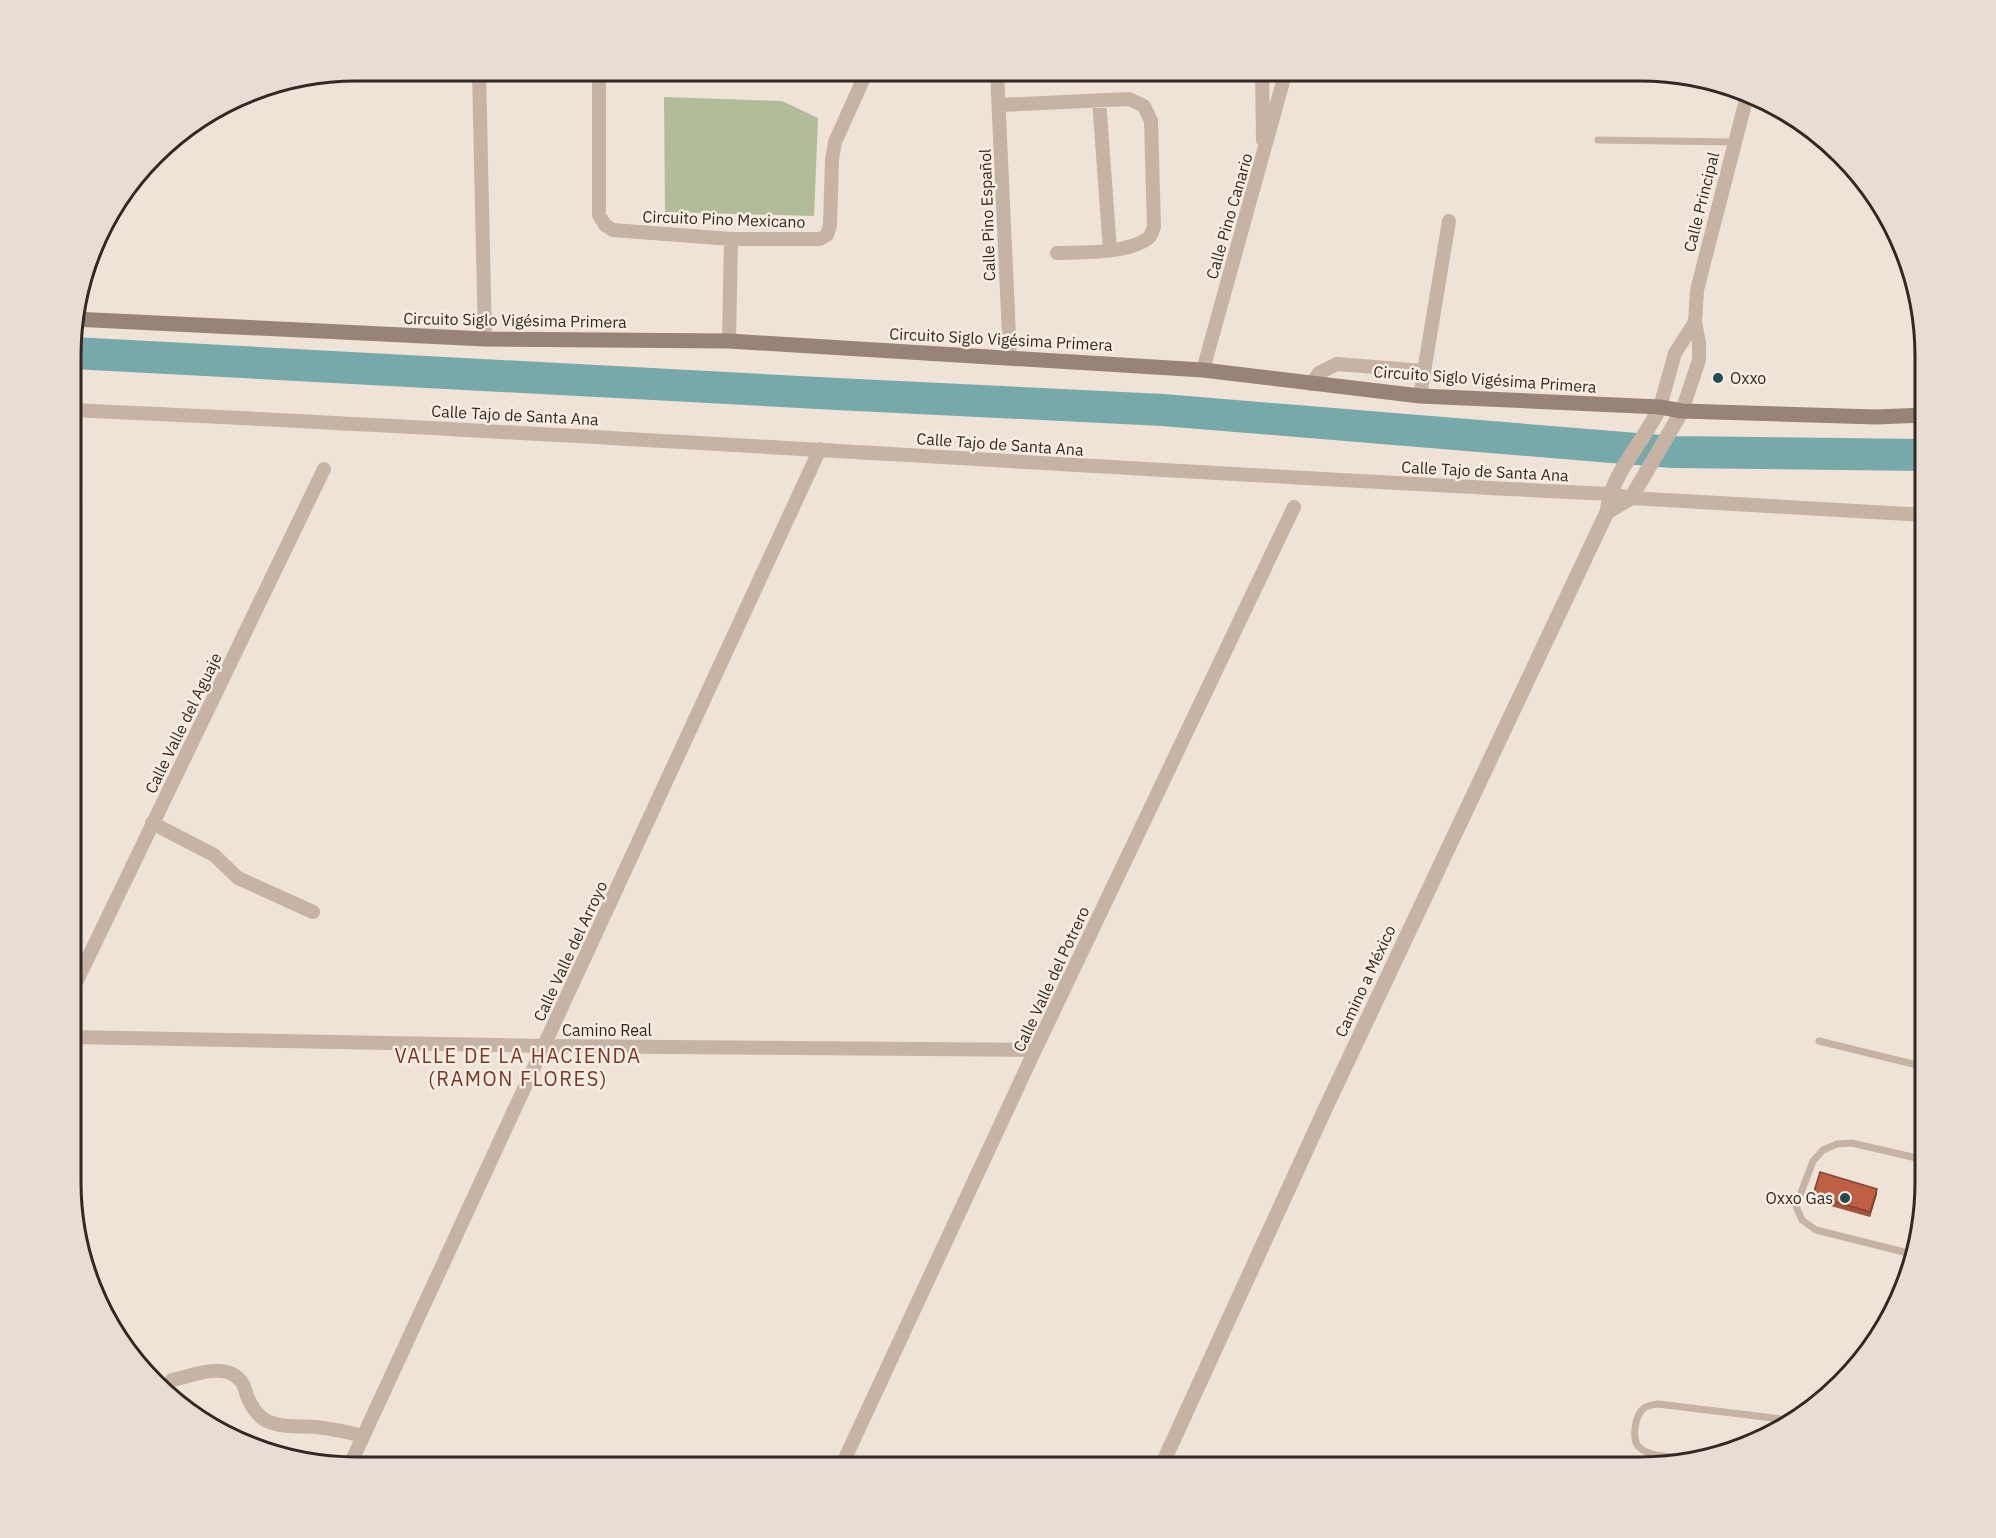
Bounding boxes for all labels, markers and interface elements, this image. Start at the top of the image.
street label: Calle Pino Español [975,148,999,282]
street label: Calle Principal [1679,150,1723,254]
street label: Calle Pino Canario [1201,151,1257,281]
street label: Circuito Pino Mexicano [642,206,806,232]
street label: Circuito Siglo Vigésima Primera [403,308,627,332]
street label: Circuito Siglo Vigésima Primera [889,323,1114,355]
street label: Circuito Siglo Vigésima Primera [1373,361,1598,397]
place label: Oxxo [1730,368,1766,388]
marker: Oxxo [1711,371,1725,385]
street label: Calle Tajo de Santa Ana [431,401,600,429]
street label: Calle Tajo de Santa Ana [916,428,1085,460]
street label: Calle Tajo de Santa Ana [1401,457,1570,485]
street label: Calle Valle del Aguaje [140,649,226,797]
street label: Calle Valle del Arroyo [529,878,611,1024]
street label: Calle Valle del Potrero [1009,903,1093,1055]
street label: Camino a México [1330,922,1400,1040]
street label: Camino Real [562,1020,652,1040]
district label: VALLE DE LA HACIENDA (RAMON FLORES) [394,1042,642,1092]
place label: Oxxo Gas [1765,1188,1833,1208]
marker: Oxxo Gas [1838,1191,1852,1205]

